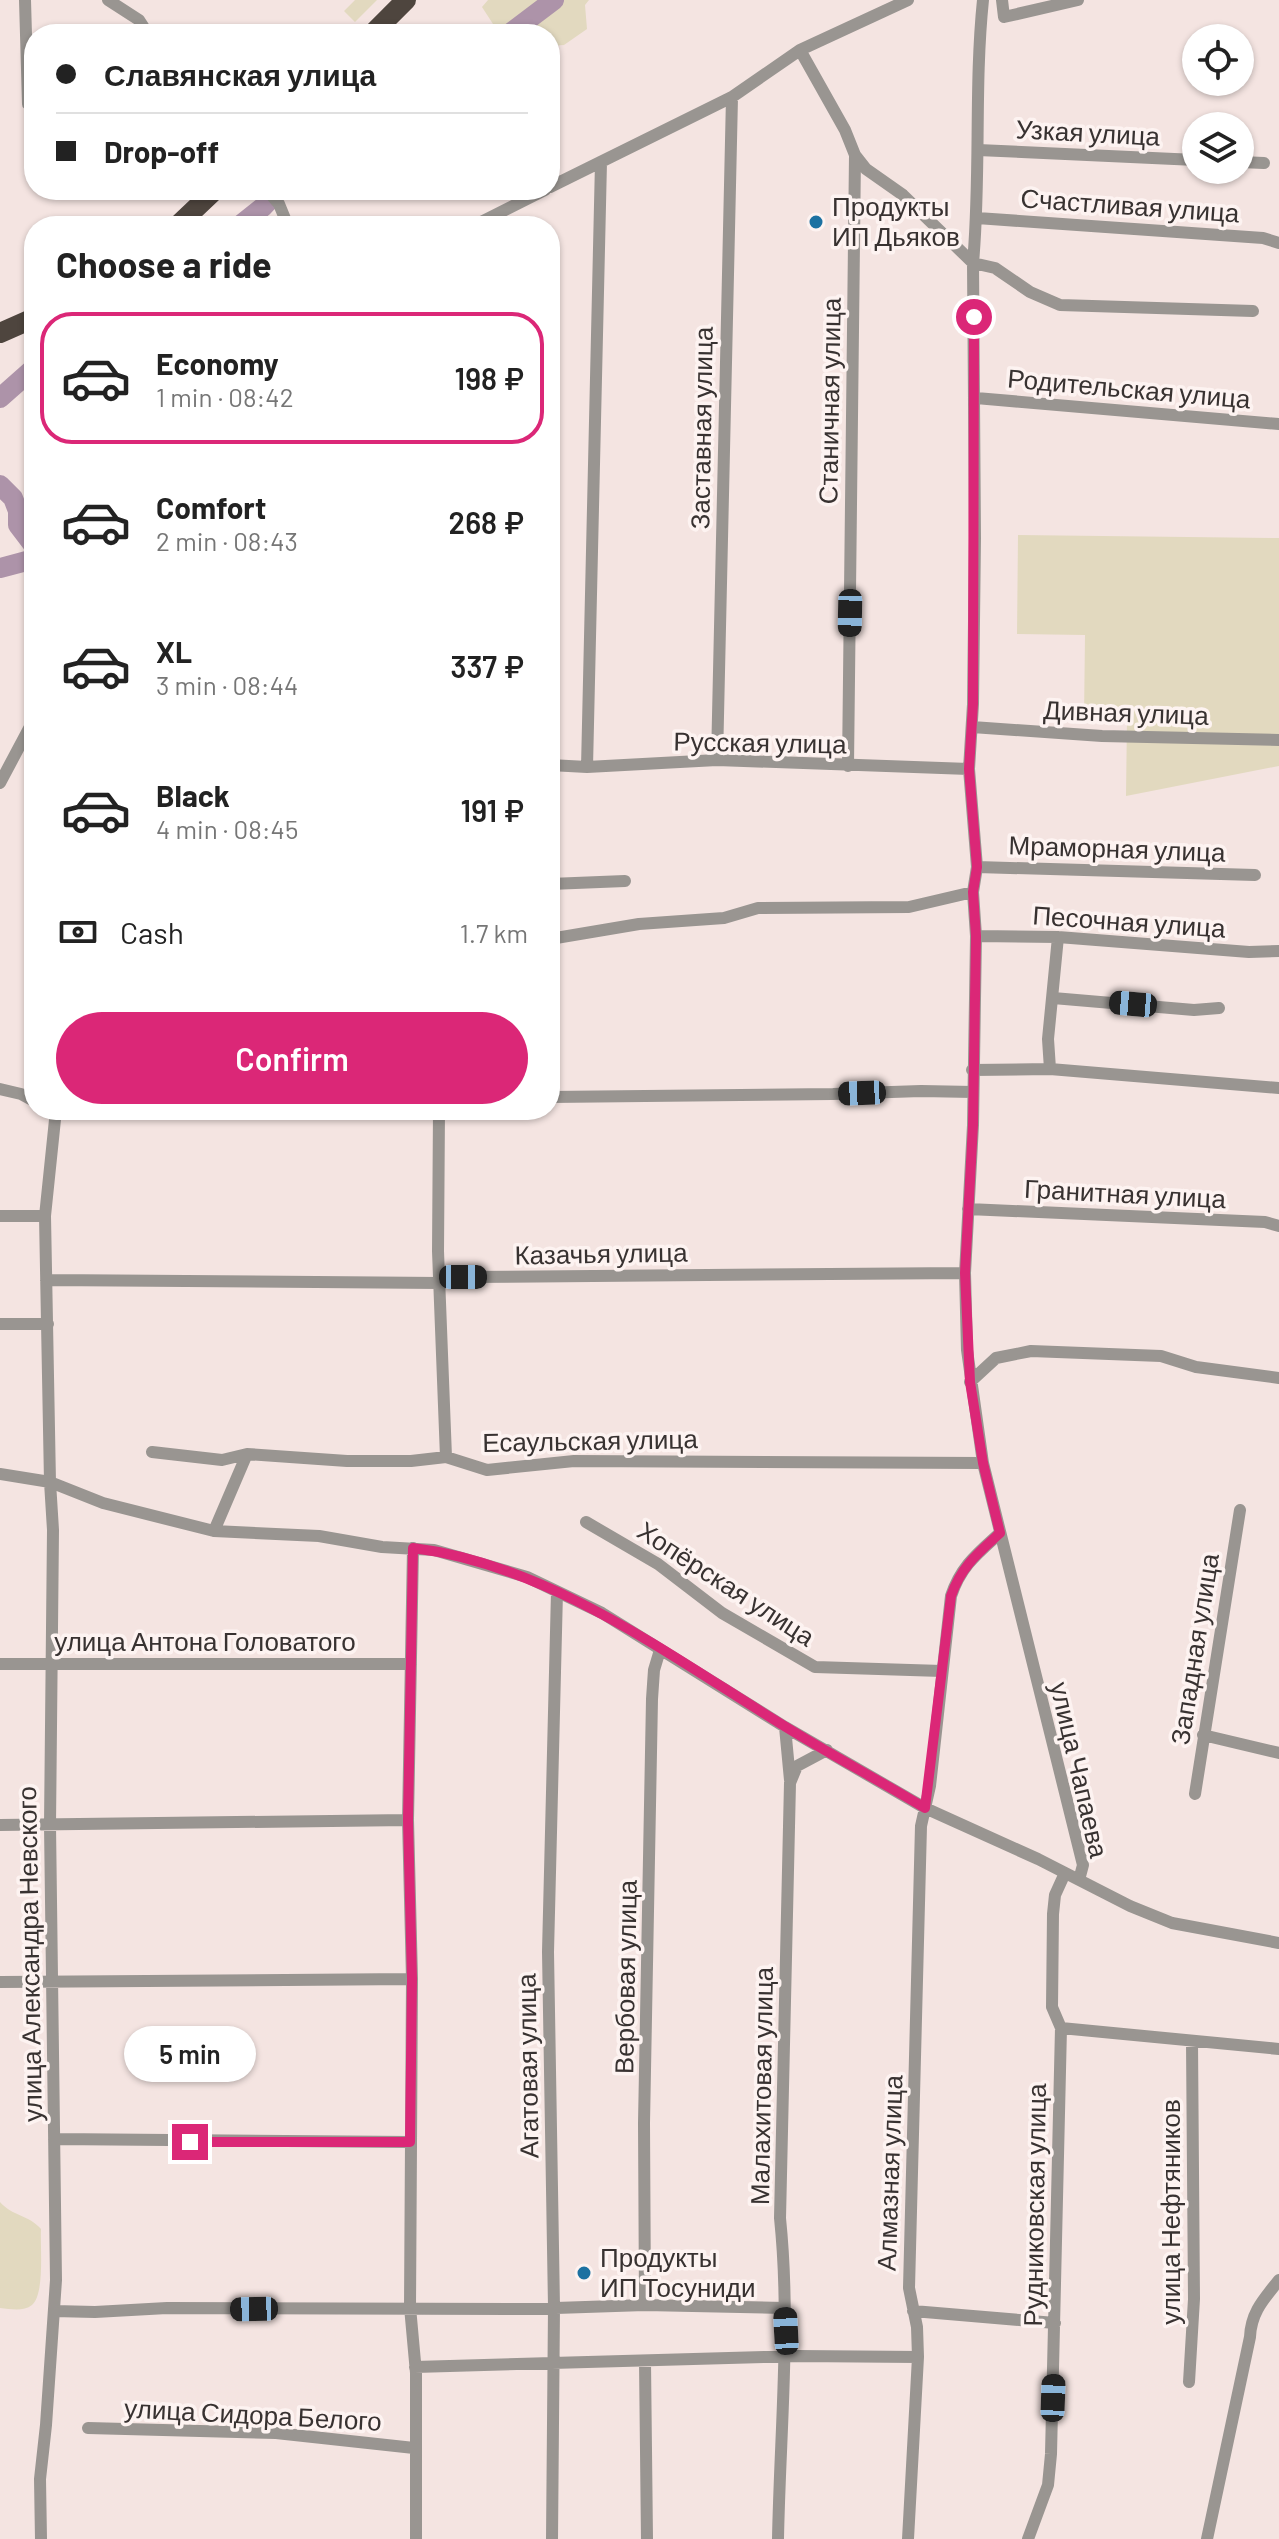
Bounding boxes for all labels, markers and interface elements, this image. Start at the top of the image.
map controls [1182,24,1254,184]
button: locate [1182,24,1254,96]
text: Славянская улица [104,56,376,92]
street label: Узкая улица [1015,112,1161,151]
button: layers [1182,112,1254,184]
text: Drop-off [104,133,219,169]
street label: Счастливая улица [1020,181,1241,228]
place label: Продукты ИП Дьяков [832,190,960,251]
marker: Продукты ИП Дьяков [807,213,825,231]
text: Choose a ride [56,242,272,285]
street label: Станичная улица [811,297,846,505]
route start [956,299,992,335]
street label: Заставная улица [683,326,718,530]
icon: car [60,342,132,414]
text: Economy [156,345,279,381]
text: 198 ₽ [455,360,524,396]
street label: Родительская улица [1006,361,1252,414]
text: 1 min · 08:42 [156,381,294,412]
icon: car [60,486,132,558]
text: Comfort [156,489,266,525]
text: 268 ₽ [449,504,524,540]
text: 2 min · 08:43 [156,525,298,556]
car [838,589,862,637]
icon: car [60,630,132,702]
text: XL [156,633,192,669]
text: 337 ₽ [451,648,524,684]
text: 3 min · 08:44 [156,669,298,700]
street label: Дивная улица [1043,693,1210,730]
street label: Русская улица [673,724,847,759]
icon: car [60,774,132,846]
text: Black [156,777,230,813]
text: 191 ₽ [461,792,524,828]
text: 4 min · 08:45 [156,813,298,844]
street label: Мраморная улица [1008,828,1227,867]
street label: Песочная улица [1032,898,1227,943]
icon: cash [56,910,100,954]
text: Cash [120,914,184,950]
text: 1.7 km [460,917,528,948]
car [1108,990,1158,1018]
button: Confirm [56,1012,528,1104]
car [838,1080,886,1106]
street label: Гранитная улица [1023,1172,1227,1213]
street label: Казачья улица [514,1235,688,1270]
car [439,1265,487,1289]
street label: Есаульская улица [482,1422,699,1457]
street label: Хопёрская улица [633,1514,822,1652]
street label: Западная улица [1163,1550,1224,1747]
street label: улица Антона Головатого [54,1625,356,1656]
street label: улица Чапаева [1045,1679,1116,1861]
street label: улица Александра Невского [10,1786,47,2122]
street label: Вербовая улица [607,1879,642,2074]
street label: Малахитовая улица [743,1966,778,2205]
street label: Агатовая улица [509,1973,544,2159]
callout: 5 min [124,2026,256,2082]
text: 5 min [159,2038,221,2069]
street label: Алмазная улица [870,2074,907,2271]
street label: Рудниковская улица [1016,2083,1051,2327]
street label: улица Нефтяников [1154,2099,1185,2325]
route end [172,2124,208,2160]
place label: Продукты ИП Тосуниди [600,2241,755,2302]
marker: Продукты ИП Тосуниди [575,2264,593,2282]
car [230,2297,278,2321]
car [773,2306,799,2356]
car [1040,2374,1066,2422]
street label: улица Сидора Белого [124,2391,383,2436]

